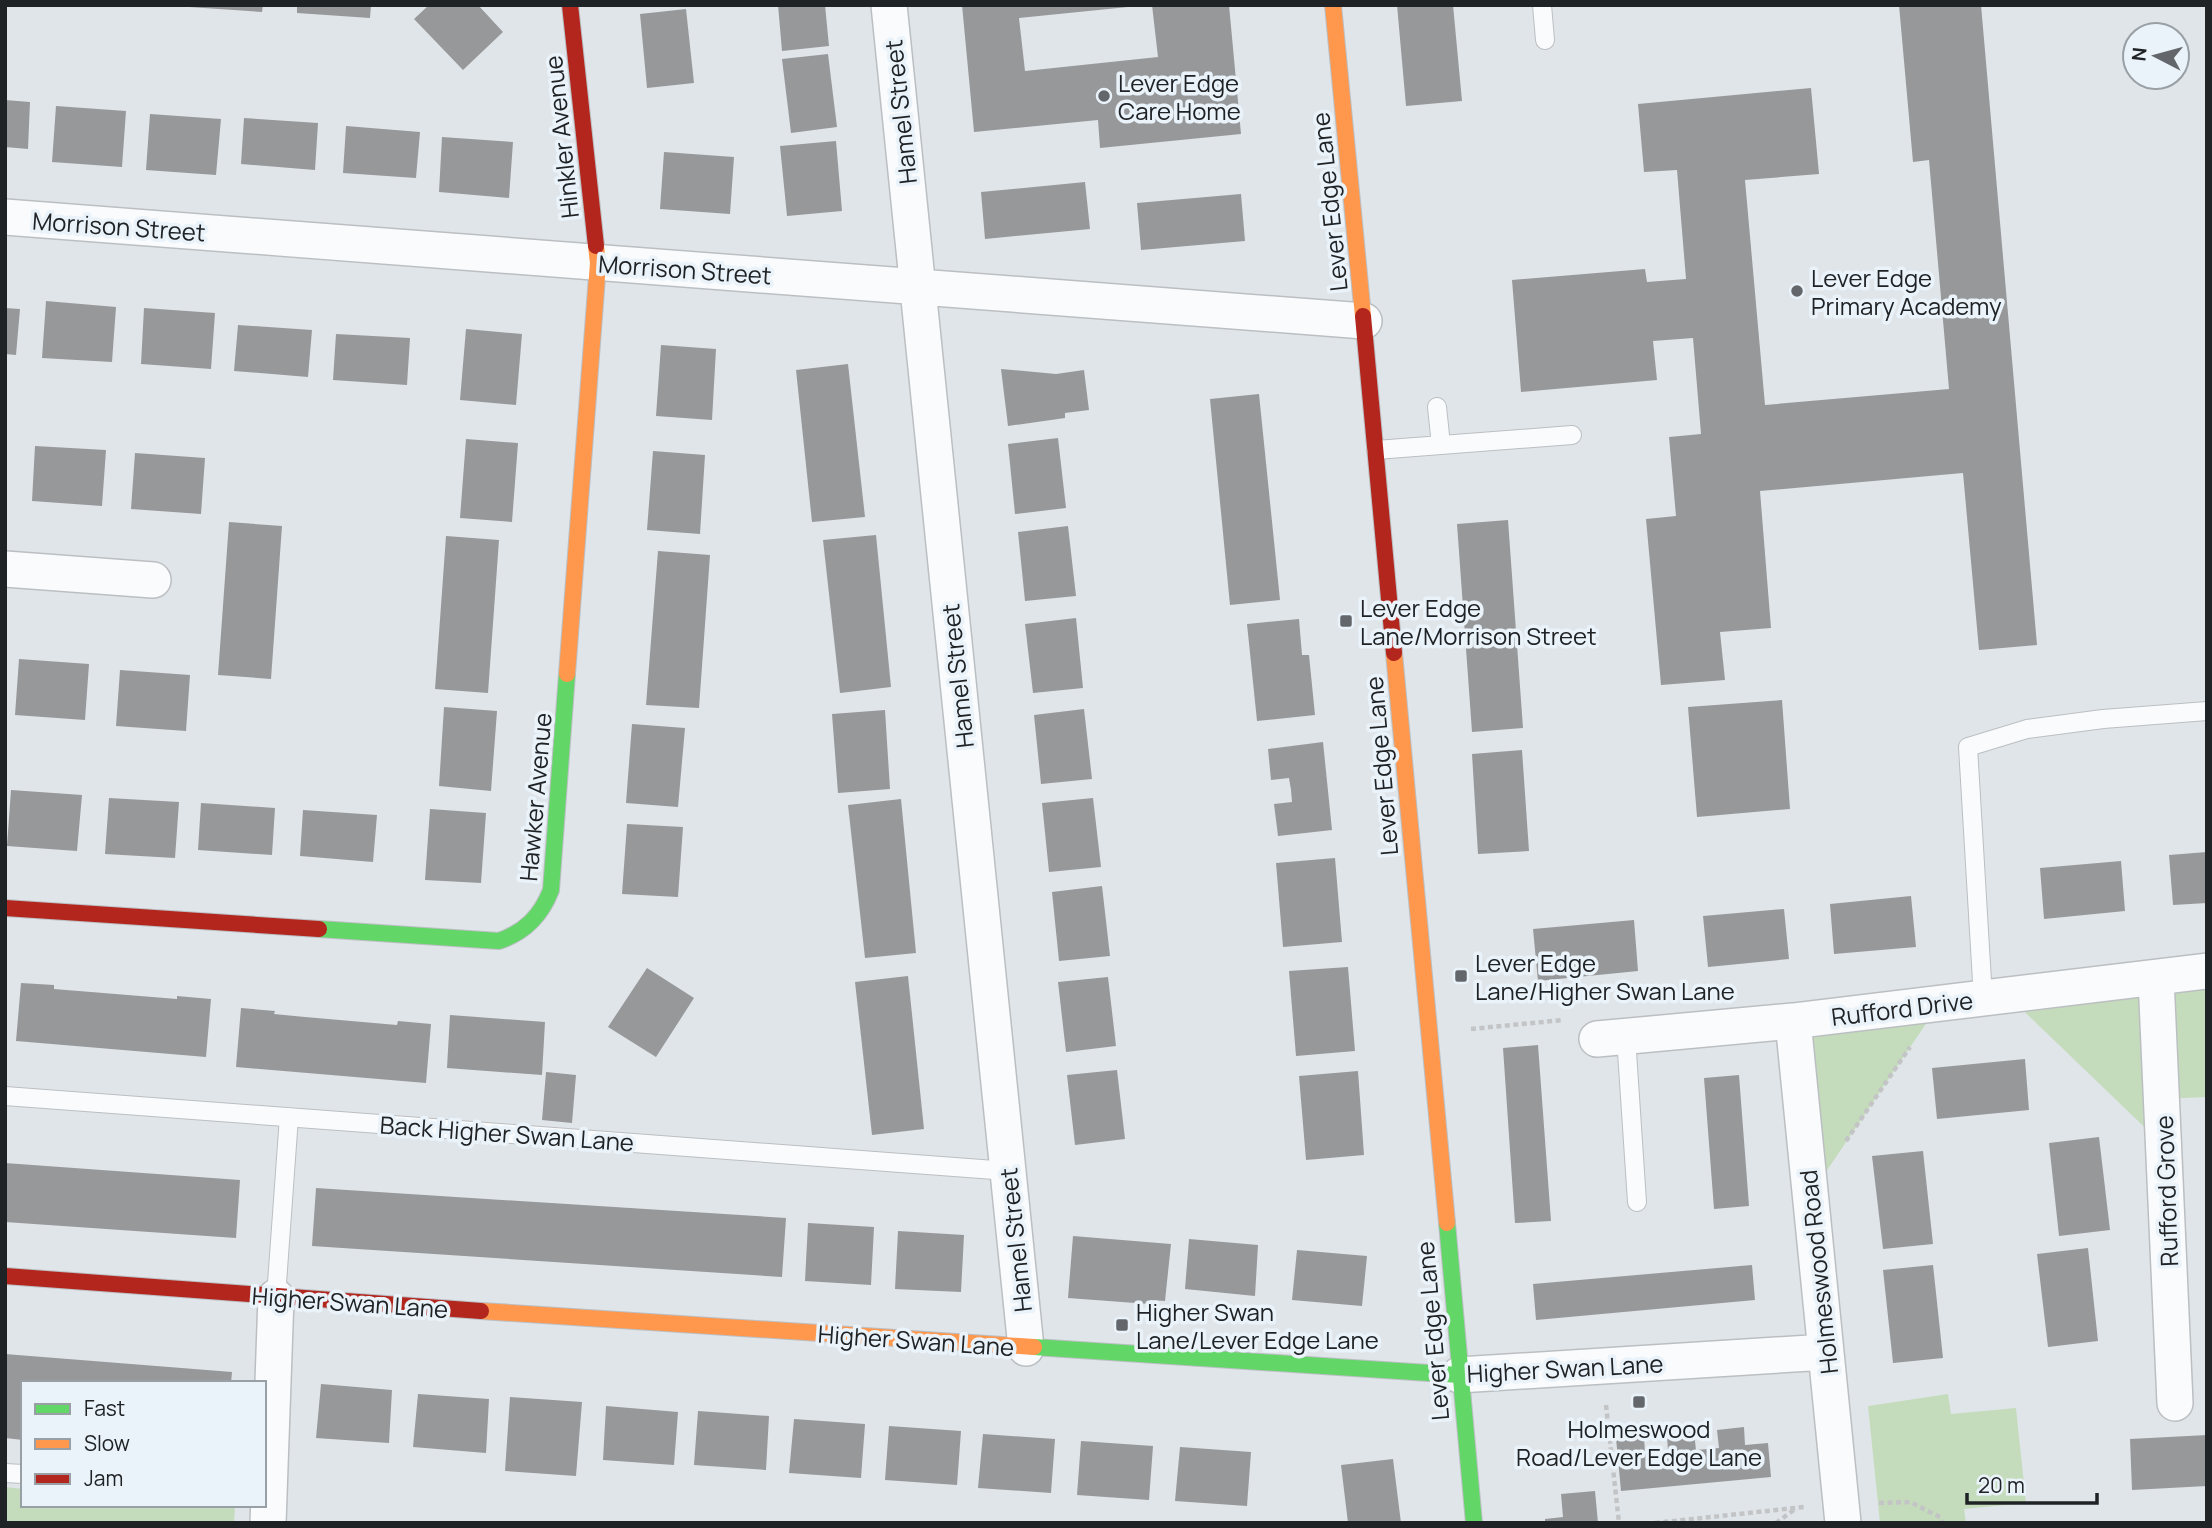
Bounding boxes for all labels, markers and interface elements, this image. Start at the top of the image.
north arrow [2121,21,2191,91]
street label: Hamel Street [876,38,924,186]
text: N [2125,46,2153,62]
street label: Hinkler Avenue [536,54,586,220]
place label: Lever Edge Care Home [1118,66,1241,127]
marker: Lever Edge Care Home [1096,88,1112,104]
street label: Lever Edge Lane [1303,111,1355,293]
street label: Morrison Street [31,203,207,249]
street label: Morrison Street [597,246,773,292]
place label: Lever Edge Primary Academy [1811,261,2002,322]
marker: Lever Edge Primary Academy [1789,283,1805,299]
place label: Lever Edge Lane/Morrison Street [1360,591,1597,652]
street label: Hamel Street [933,602,981,750]
marker: Lever Edge Lane/Morrison Street [1338,613,1354,629]
street label: Lever Edge Lane [1357,675,1405,857]
street label: Hawker Avenue [511,711,559,883]
place label: Lever Edge Lane/Higher Swan Lane [1475,946,1735,1007]
marker: Lever Edge Lane/Higher Swan Lane [1453,968,1469,984]
street label: Rufford Drive [1829,983,1975,1033]
street label: Back Higher Swan Lane [379,1108,635,1158]
street label: Rufford Grove [2147,1115,2185,1267]
street label: Hamel Street [991,1166,1039,1314]
street label: Holmeswood Road [1791,1168,1845,1376]
street label: Lever Edge Lane [1408,1240,1456,1422]
street label: Higher Swan Lane [251,1279,449,1325]
place label: Higher Swan Lane/Lever Edge Lane [1136,1295,1379,1356]
street label: Higher Swan Lane [817,1317,1015,1363]
marker: Higher Swan Lane/Lever Edge Lane [1114,1317,1130,1333]
street label: Higher Swan Lane [1466,1346,1664,1390]
legend [21,1381,266,1507]
text: Fast [84,1394,125,1422]
marker: Holmeswood Road/Lever Edge Lane [1631,1394,1647,1410]
place label: Holmeswood Road/Lever Edge Lane [1516,1412,1762,1473]
text: Slow [84,1429,130,1457]
scale bar [1967,1462,2096,1506]
text: Jam [84,1464,123,1492]
text: 20 m [1978,1471,2025,1499]

